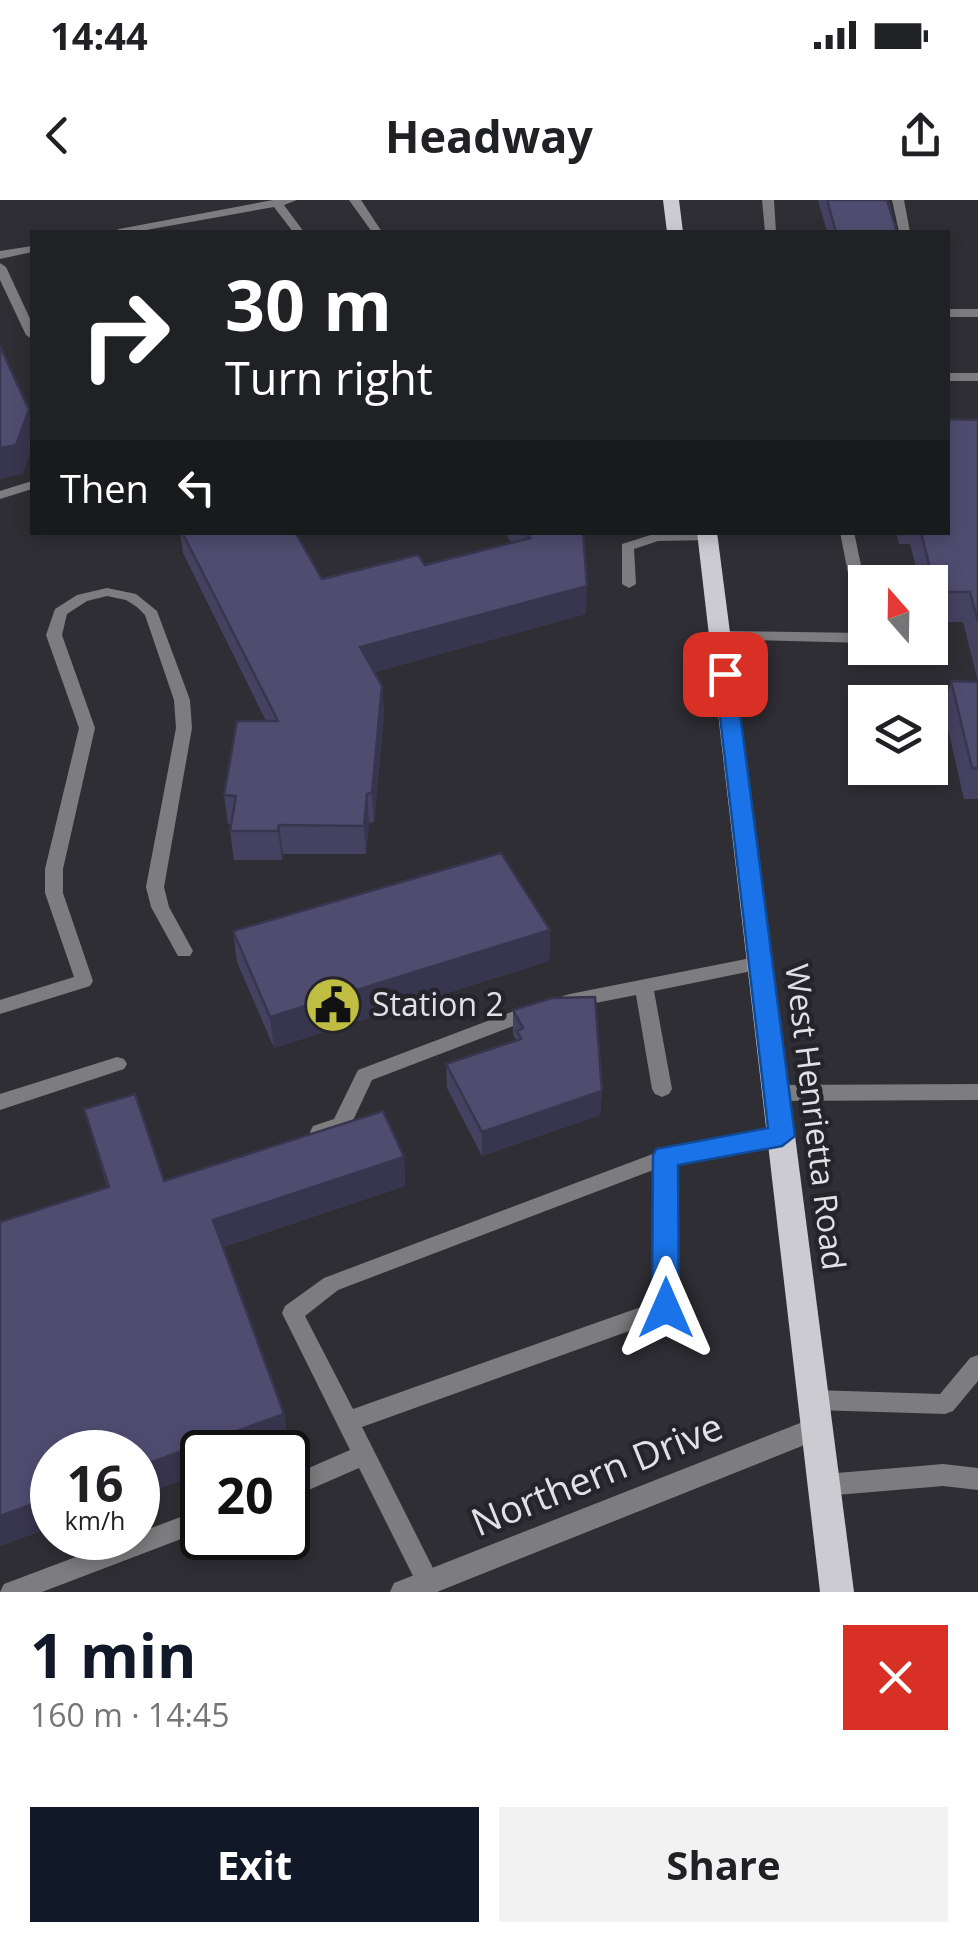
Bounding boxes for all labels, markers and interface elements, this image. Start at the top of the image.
text: 14:44 [50,9,148,61]
text: Headway [385,105,593,166]
icon: back [30,108,85,163]
icon: share [893,108,948,163]
text: 30 m [225,256,392,352]
icon: right [60,270,190,400]
text: Turn right [225,347,433,408]
icon: left [169,460,224,515]
text: Then [60,462,149,514]
north arrow [848,565,948,665]
map controls [848,565,948,785]
pin [683,632,768,717]
icon: arrive [698,647,753,702]
button: layers [848,685,948,785]
street label: West Henrietta Road [776,961,857,1272]
public building icon: Station 2 [303,975,363,1035]
place label: Station 2 [372,982,504,1025]
position arrow [614,1256,718,1360]
street label: Northern Drive [463,1399,730,1547]
speed limit sign: 20 [180,1430,310,1560]
text: 16 [66,1449,124,1517]
text: km/h [65,1503,125,1537]
text: 1 min [30,1614,197,1696]
button: close [843,1625,948,1730]
text: 160 m · 14:45 [30,1693,229,1736]
button: Exit [30,1807,479,1922]
button: Share [499,1807,948,1922]

